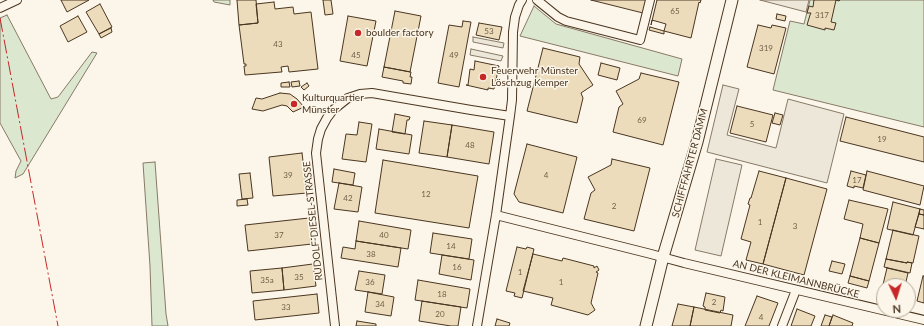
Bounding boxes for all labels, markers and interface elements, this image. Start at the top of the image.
house number: 65 [670,6,680,16]
house number: 317 [815,10,829,20]
house number: 53 [484,26,494,36]
place label: boulder factory [366,27,434,39]
marker: boulder factory [353,28,363,38]
house number: 43 [273,39,283,49]
house number: 319 [759,43,773,53]
house number: 45 [351,50,361,60]
house number: 49 [449,50,459,60]
place label: Feuerwehr Münster Löschzug Kemper [491,65,578,88]
marker: Feuerwehr Münster Löschzug Kemper [478,72,488,82]
place label: Kulturquartier Münster [302,92,364,116]
marker: Kulturquartier Münster [289,99,299,109]
street label: SCHIFFFAHRTER DAMM [670,107,710,219]
house number: 69 [637,115,647,125]
house number: 5 [750,119,754,129]
house number: 19 [877,134,887,144]
house number: 48 [465,140,475,150]
street label: RUDOLF-DIESEL-STRASSE [301,161,325,281]
house number: 39 [283,170,293,180]
house number: 4 [544,170,548,180]
house number: 17 [852,175,862,185]
house number: 12 [421,189,431,199]
house number: 42 [343,193,353,203]
house number: 2 [612,201,616,211]
house number: 1 [758,217,762,227]
house number: 3 [793,221,797,231]
house number: 37 [274,230,284,240]
house number: 40 [379,230,389,240]
house number: 14 [446,241,456,251]
house number: 38 [366,249,376,259]
street label: AN DER KLEIMANNBRÜCKE [732,257,860,301]
house number: 16 [452,262,462,272]
house number: 1 [518,267,522,277]
house number: 35 [294,272,304,282]
house number: 35a [260,275,274,285]
house number: 36 [365,277,375,287]
house number: 1 [559,277,563,287]
north arrow [876,278,916,318]
house number: 18 [437,289,447,299]
house number: 2 [712,297,716,307]
house number: 34 [375,299,385,309]
house number: 33 [281,302,291,312]
text: N [892,303,901,316]
house number: 20 [435,309,445,319]
house number: 4 [759,312,763,322]

